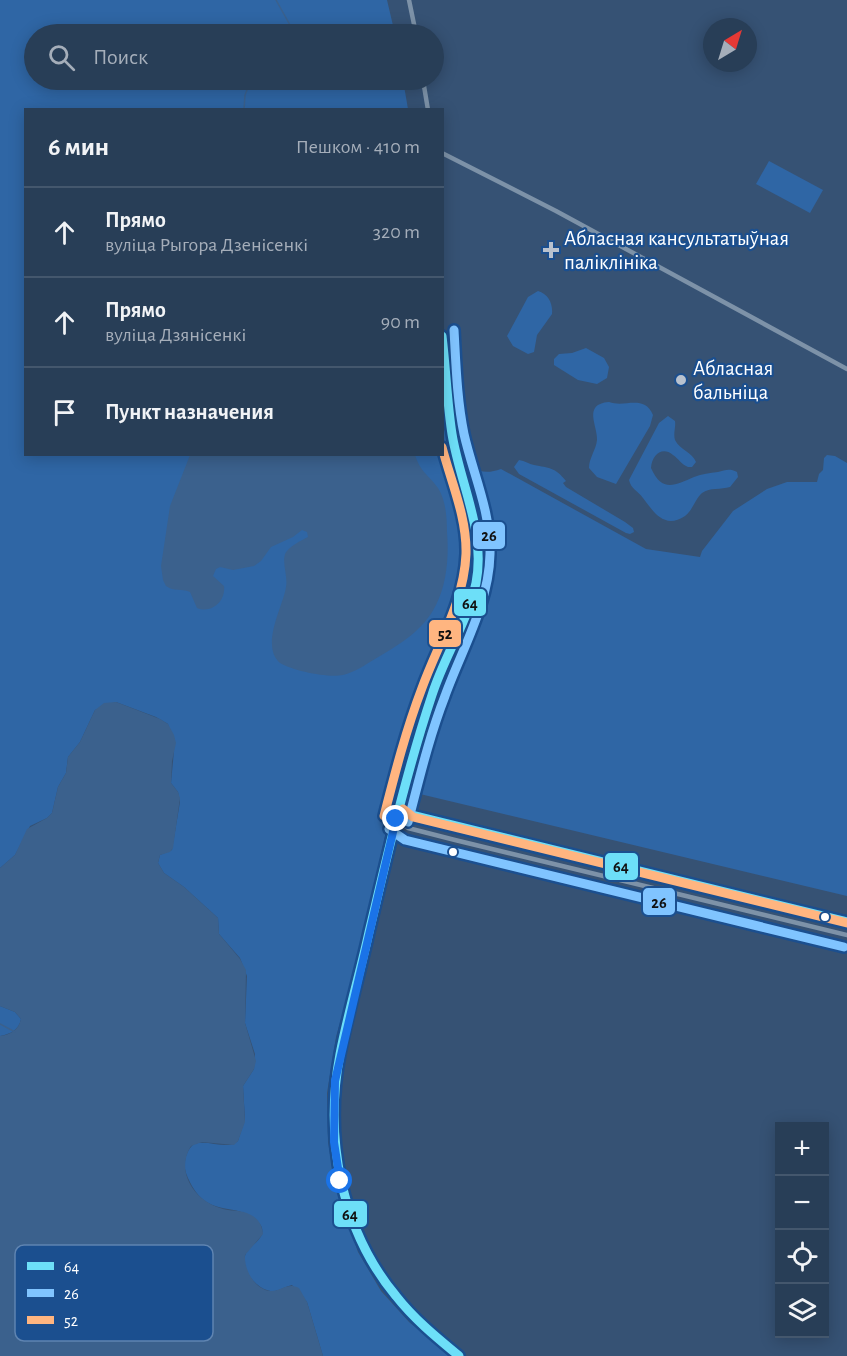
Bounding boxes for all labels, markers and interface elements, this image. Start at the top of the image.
north arrow [703,18,757,72]
search box [24,24,444,90]
icon: search [45,41,78,74]
text: Поиск [93,46,148,68]
text: 6 мин [48,134,109,160]
text: Пешком · 410 m [296,137,420,157]
text: Прямо [105,209,166,231]
icon: ahead [48,216,81,249]
text: 320 m [373,222,420,242]
place label: Абласная кансультатыўная паліклініка [564,228,789,273]
text: вуліца Рыгора Дзенісенкі [105,235,308,255]
marker: Абласная кансультатыўная паліклініка [542,241,560,259]
text: Прямо [105,299,166,321]
icon: ahead [48,306,81,339]
text: 90 m [381,312,420,332]
text: вуліца Дзянісенкі [105,325,246,345]
place label: Абласная бальніца [693,358,773,403]
marker: Абласная бальніца [674,373,688,387]
icon: arrive [48,396,81,429]
text: Пункт назначения [105,401,274,423]
line badge: 26 [472,521,506,550]
text: 26 [481,528,497,544]
line badge: 64 [453,588,487,617]
text: 64 [462,596,478,612]
line badge: 52 [428,619,462,648]
text: 52 [438,626,453,642]
route end [382,805,408,831]
unlabelled marker [447,846,459,858]
line badge: 64 [604,852,639,881]
text: 64 [613,859,629,875]
line badge: 26 [642,887,676,916]
text: 26 [651,895,667,911]
unlabelled marker [819,911,831,923]
map controls [775,1122,829,1338]
button: + [775,1122,829,1176]
route start [326,1167,352,1193]
button: − [775,1176,829,1230]
line badge: 64 [333,1200,368,1228]
text: 64 [342,1207,358,1223]
button: locate [775,1230,829,1284]
legend [15,1245,213,1341]
text: 64 [64,1259,80,1275]
button: layers [775,1284,829,1338]
text: 26 [64,1286,79,1302]
text: 52 [64,1313,78,1329]

